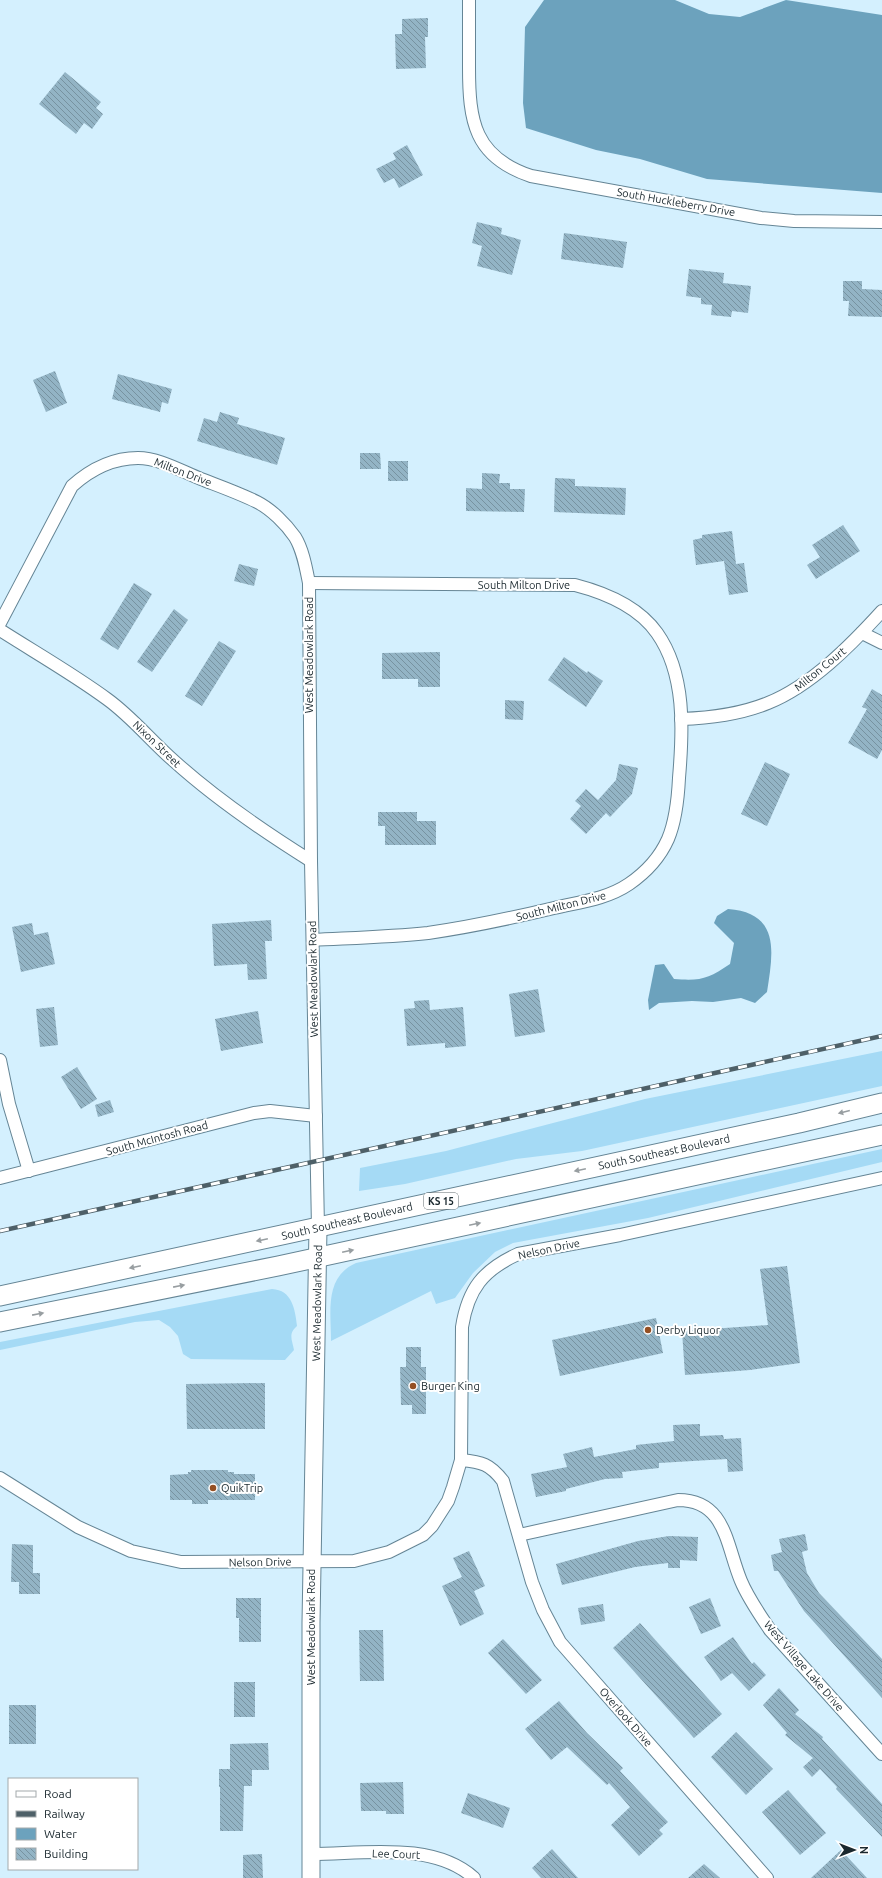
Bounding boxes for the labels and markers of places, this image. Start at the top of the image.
place label: Derby Liquor [656,1324,721,1336]
marker: Derby Liquor [643,1325,653,1335]
place label: Burger King [421,1380,480,1392]
marker: Burger King [408,1381,418,1391]
place label: QuikTrip [221,1482,263,1494]
marker: QuikTrip [208,1483,218,1493]

